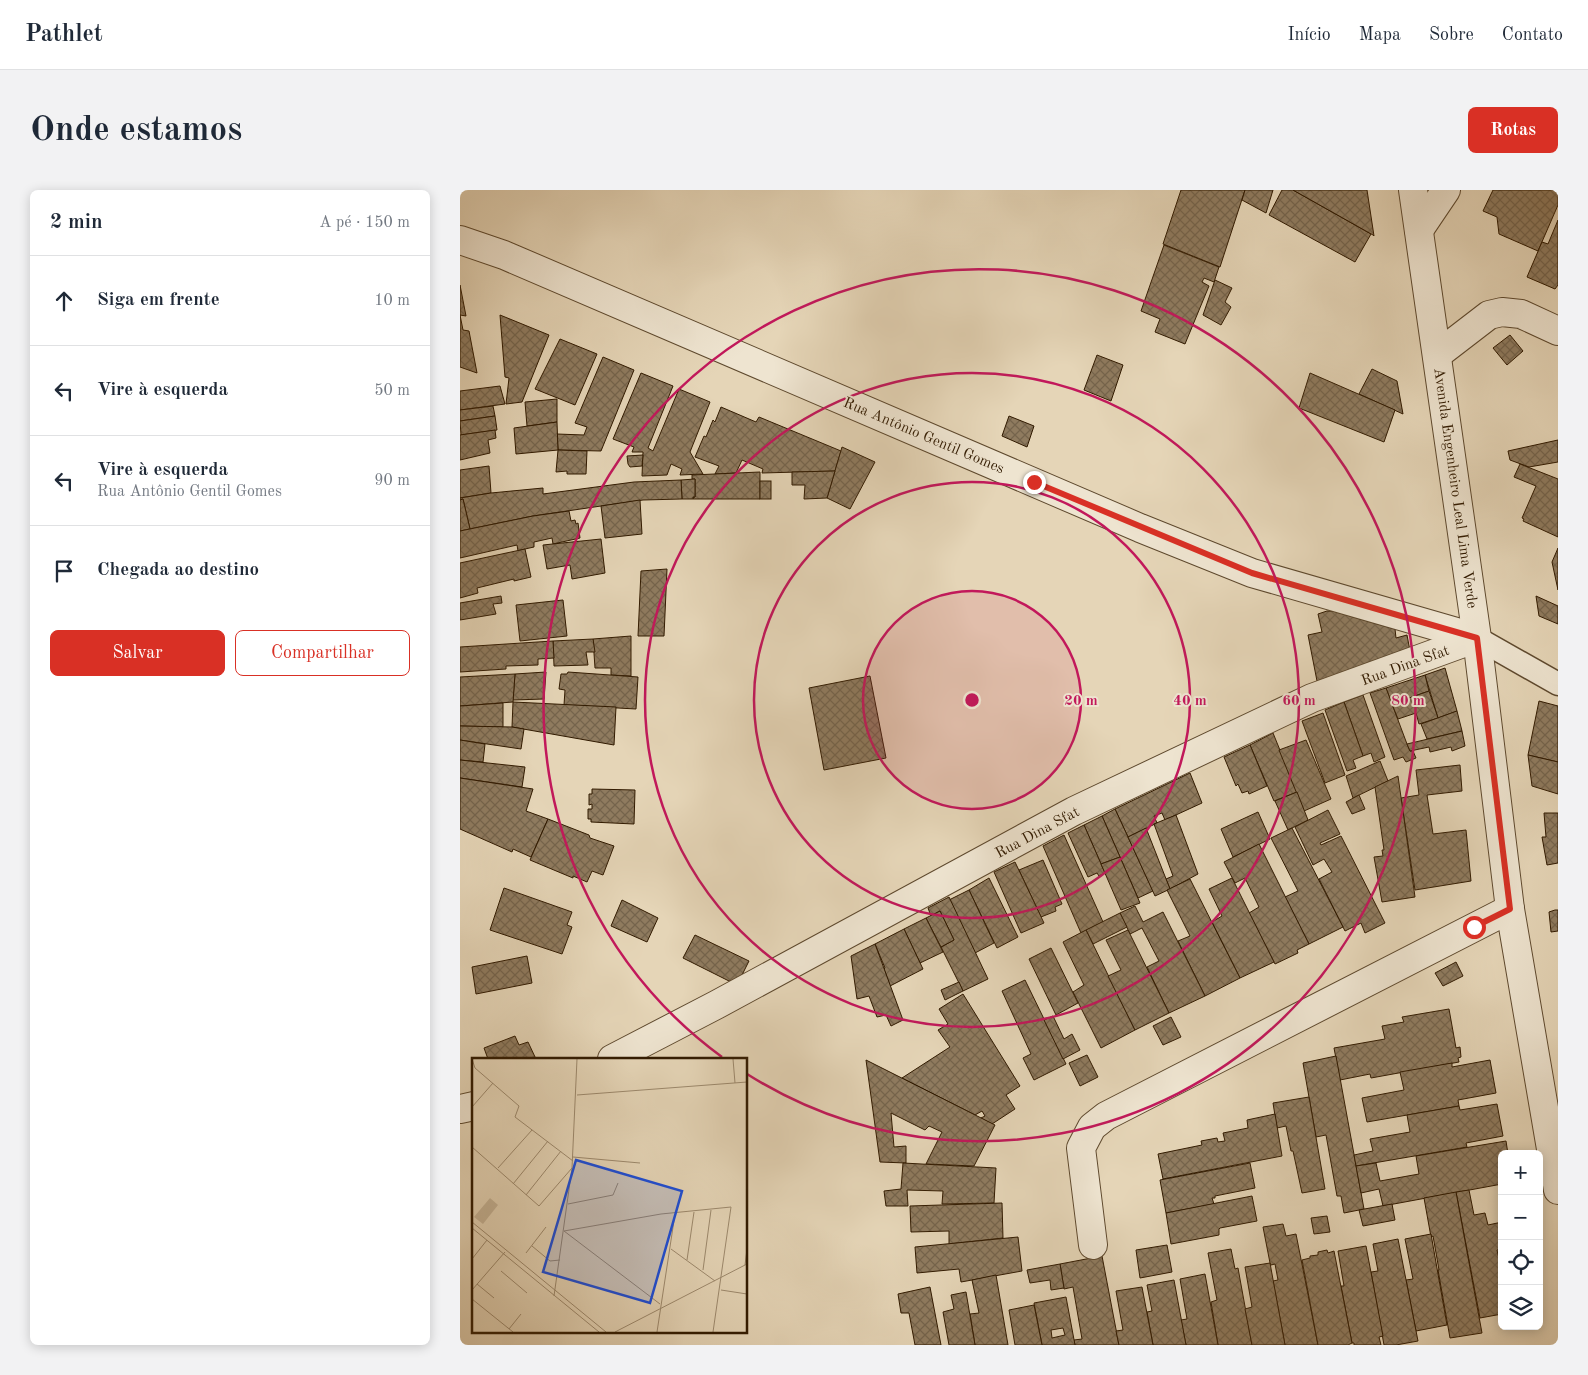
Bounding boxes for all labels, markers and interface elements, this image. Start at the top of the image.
text: Pathlet [25,23,103,47]
text: Início [1287,26,1331,44]
text: Mapa [1359,26,1401,44]
text: Sobre [1429,26,1474,44]
text: Contato [1502,26,1563,44]
button: Rotas [1468,107,1558,153]
text: Onde estamos [30,113,242,148]
text: 2 min [50,212,103,233]
text: A pé · 150 m [319,215,410,231]
icon: ahead [50,287,78,315]
text: Siga em frente [97,291,220,310]
text: 10 m [374,293,410,309]
street label: Avenida Engenheiro Leal Lima Verde [1430,367,1479,610]
icon: left [50,377,78,405]
text: Vire à esquerda [97,381,228,400]
text: 50 m [374,383,410,399]
street label: Rua Antônio Gentil Gomes [841,396,1006,477]
text: Vire à esquerda [97,461,228,480]
icon: left [50,467,78,495]
route end [1023,471,1046,494]
text: 90 m [374,473,410,489]
text: Rua Antônio Gentil Gomes [97,484,282,500]
icon: arrive [50,557,78,585]
text: Chegada ao destino [97,561,259,580]
button: Salvar [50,630,225,676]
button: Compartilhar [235,630,410,676]
street label: Rua Dina Sfat [1359,644,1452,689]
centre of rings [963,691,981,709]
text: 20 m [1064,694,1098,709]
text: 40 m [1173,694,1207,709]
text: 60 m [1282,694,1316,709]
text: 80 m [1391,694,1425,709]
street label: Rua Dina Sfat [993,805,1082,862]
route start [1463,916,1486,939]
inset map [472,1058,748,1332]
map controls [1498,1150,1543,1330]
button: + [1498,1150,1543,1195]
button: − [1498,1195,1543,1240]
button: locate [1498,1240,1543,1285]
button: layers [1498,1285,1543,1330]

